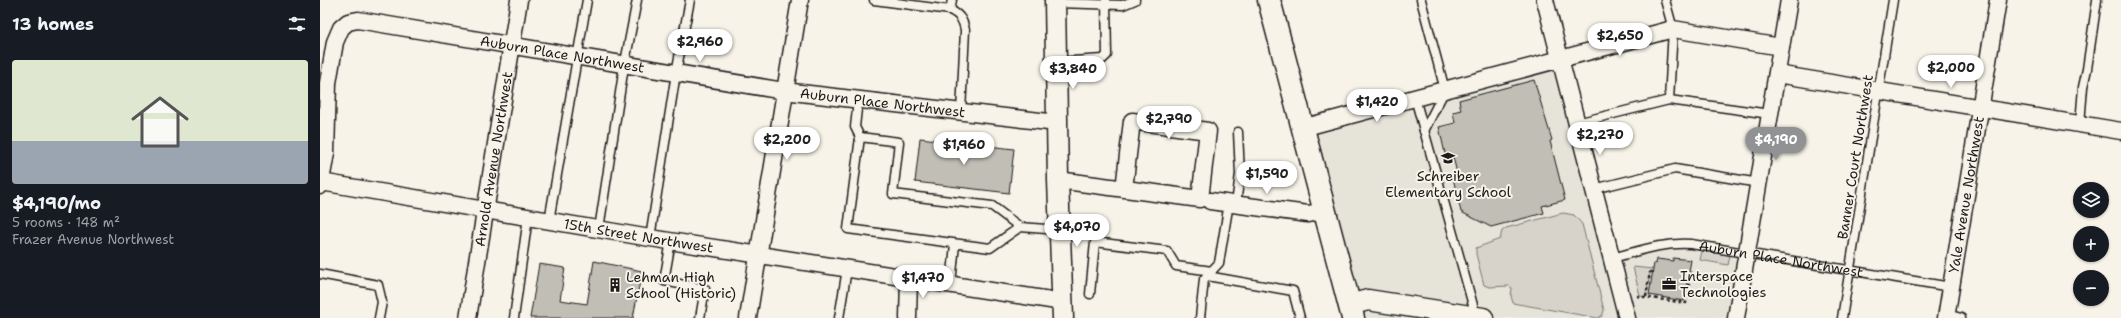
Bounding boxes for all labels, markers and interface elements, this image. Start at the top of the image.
text: 13 homes [12,13,94,35]
icon: filters [286,13,308,35]
pin: $2,650 [1587,23,1653,57]
text: $2,650 [1596,27,1644,44]
pin: $2,960 [667,29,733,63]
street label: Auburn Place Northwest [479,32,646,77]
text: $2,960 [677,33,723,50]
pin: $2,000 [1918,55,1984,89]
pin: $3,840 [1040,56,1106,90]
text: $2,000 [1927,59,1975,76]
text: $3,840 [1049,60,1097,77]
street label: Arnold Avenue Northwest [471,70,516,248]
street label: Banner Court Northwest [1833,73,1877,241]
street label: Auburn Place Northwest [799,84,966,121]
icon: home [124,86,196,158]
pin: $1,420 [1344,89,1410,123]
text: $1,420 [1355,93,1399,110]
pin: $2,790 [1136,106,1202,140]
text: $2,790 [1146,110,1192,127]
street label: Yale Avenue Northwest [1945,115,1988,274]
pin: $2,270 [1567,122,1633,156]
text: $2,270 [1576,126,1624,143]
pin: $2,200 [754,127,820,161]
pin: $4,190 [1743,127,1809,161]
text: $2,200 [763,131,811,148]
text: $4,190 [1754,131,1798,148]
pin: $1,960 [931,132,997,166]
text: $1,960 [943,136,985,153]
school or university icon: Schreiber Elementary School [1440,150,1456,166]
pin: $1,590 [1234,161,1300,195]
text: $1,590 [1245,165,1289,182]
place label: Schreiber Elementary School [1385,167,1512,201]
map controls [2073,182,2109,306]
button: layers [2073,182,2109,218]
text: $4,190/mo [12,192,101,214]
text: 5 rooms · 148 m² [12,214,120,231]
street label: 15th Street Northwest [562,214,715,257]
pin: $4,070 [1044,214,1110,248]
text: $4,070 [1053,218,1101,235]
button: + [2073,226,2109,262]
text: Frazer Avenue Northwest [12,231,174,248]
street label: Auburn Place Northwest [1698,236,1865,281]
pin: $1,470 [890,265,956,299]
place label: Interspace Technologies [1680,267,1766,301]
place label: Lehman High School (Historic) [626,268,736,302]
text: $1,470 [901,269,945,286]
button: − [2073,270,2109,306]
office icon: Interspace Technologies [1661,276,1677,292]
building icon: Lehman High School (Historic) [607,277,623,293]

